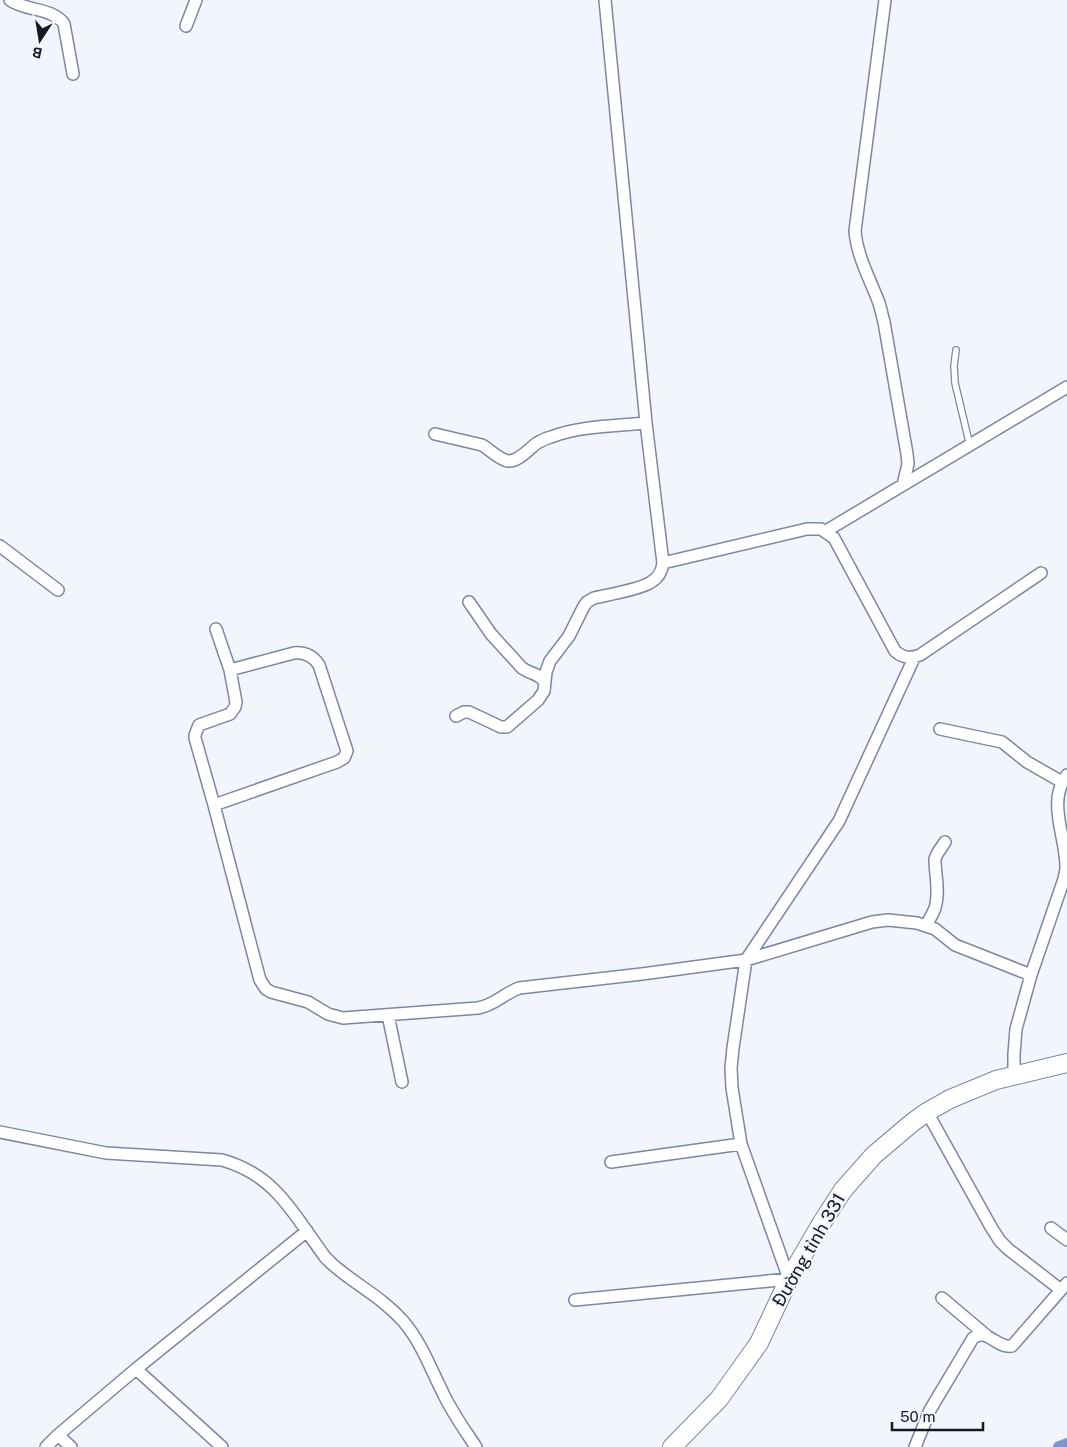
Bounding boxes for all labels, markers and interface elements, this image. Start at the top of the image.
north arrow [15,15,65,65]
text: B [31,44,44,62]
street label: Đường tỉnh 331 [768,1189,850,1310]
scale bar [892,1400,983,1432]
text: 50 m [900,1408,935,1425]

